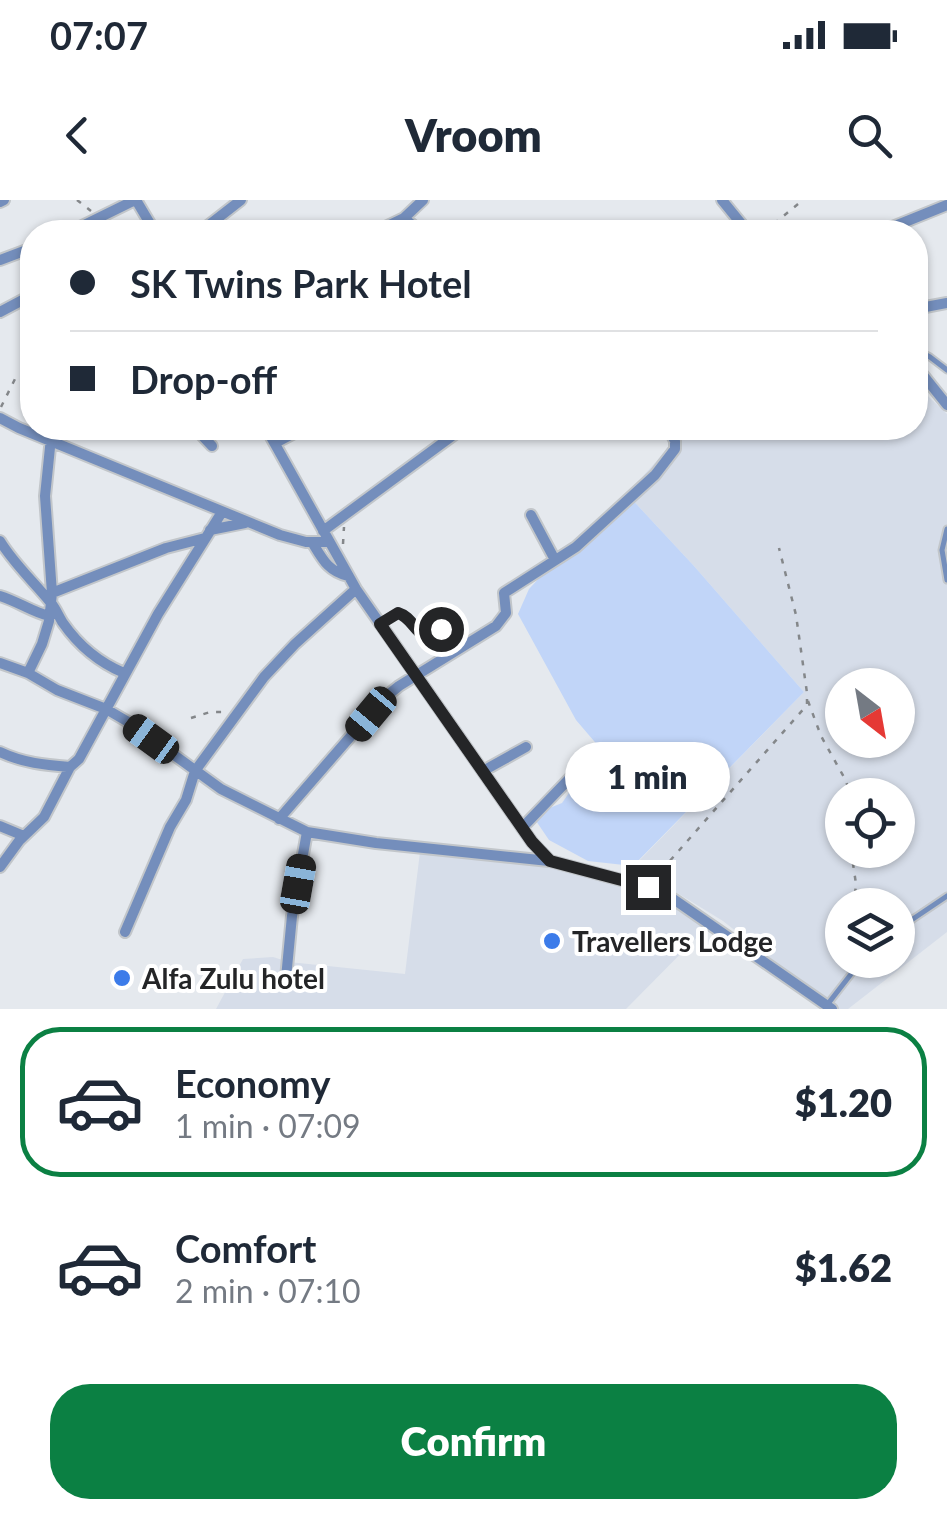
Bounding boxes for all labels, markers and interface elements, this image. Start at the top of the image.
text: 07:07 [50,12,148,58]
icon: back [50,108,105,163]
text: Vroom [405,108,542,162]
icon: search [842,108,897,163]
text: SK Twins Park Hotel [130,260,472,306]
text: Drop-off [130,356,277,402]
route start [419,607,464,652]
north arrow [825,668,915,758]
map controls [825,668,915,978]
car [340,681,402,747]
car [118,709,184,769]
callout: 1 min [566,742,730,812]
text: 1 min [608,757,687,796]
button: locate [825,778,915,868]
car [278,852,318,916]
route end [626,865,671,910]
button: layers [825,888,915,978]
place label: Travellers Lodge [572,924,773,958]
marker: Travellers Lodge [541,930,563,952]
place label: Alfa Zulu hotel [141,961,325,995]
marker: Alfa Zulu hotel [111,967,133,989]
icon: car [55,1057,145,1147]
text: Economy [175,1060,330,1106]
text: $1.20 [795,1079,892,1125]
text: 1 min · 07:09 [175,1106,361,1145]
icon: car [55,1222,145,1312]
text: Comfort [175,1225,316,1271]
text: $1.62 [795,1244,892,1290]
text: 2 min · 07:10 [175,1271,361,1310]
button: Confirm [50,1384,897,1499]

